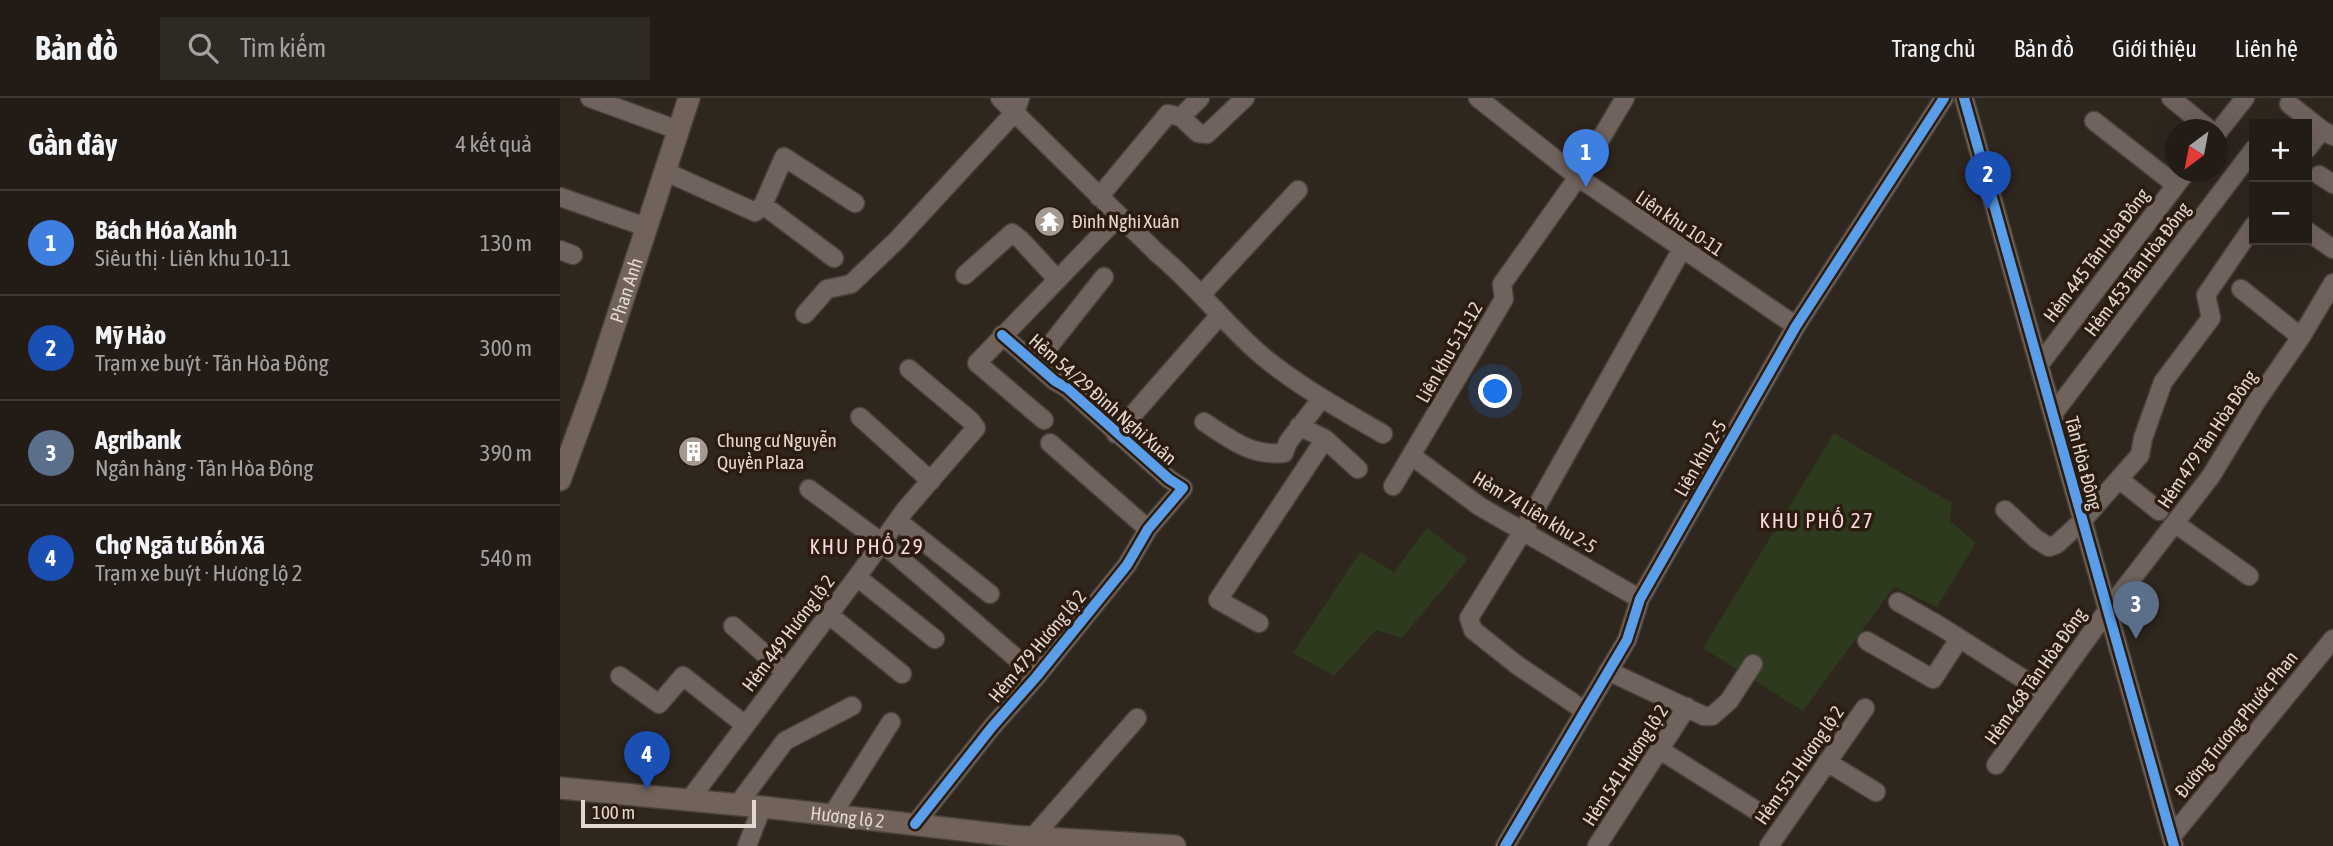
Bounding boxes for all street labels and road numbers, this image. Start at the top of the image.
street label: Hẻm 445 Tân Hòa Đông [2039,183,2154,326]
street label: Liên khu 10-11 [1632,186,1728,260]
street label: Hẻm 453 Tân Hòa Đông [2080,197,2195,340]
street label: Phan Anh [605,255,647,325]
street label: Liên khu 5-11-12 [1411,298,1487,406]
street label: Hẻm 54/29 Đình Nghi Xuân [1025,329,1181,469]
street label: Hẻm 479 Tân Hòa Đông [2153,365,2262,512]
street label: Tân Hòa Đông [2061,414,2107,513]
street label: Liên khu 2-5 [1669,416,1731,500]
street label: Hẻm 74 Liên khu 2-5 [1469,466,1601,558]
street label: Hẻm 449 Hương lộ 2 [737,571,839,695]
street label: Hẻm 479 Hương lộ 2 [984,585,1090,707]
street label: Hẻm 468 Tân Hòa Đông [1980,603,2091,748]
street label: Đường Trương Phước Phan [2170,646,2302,802]
street label: Hẻm 541 Hương lộ 2 [1578,700,1672,830]
street label: Hẻm 551 Hương lộ 2 [1750,701,1848,829]
street label: Hương lộ 2 [809,802,886,832]

